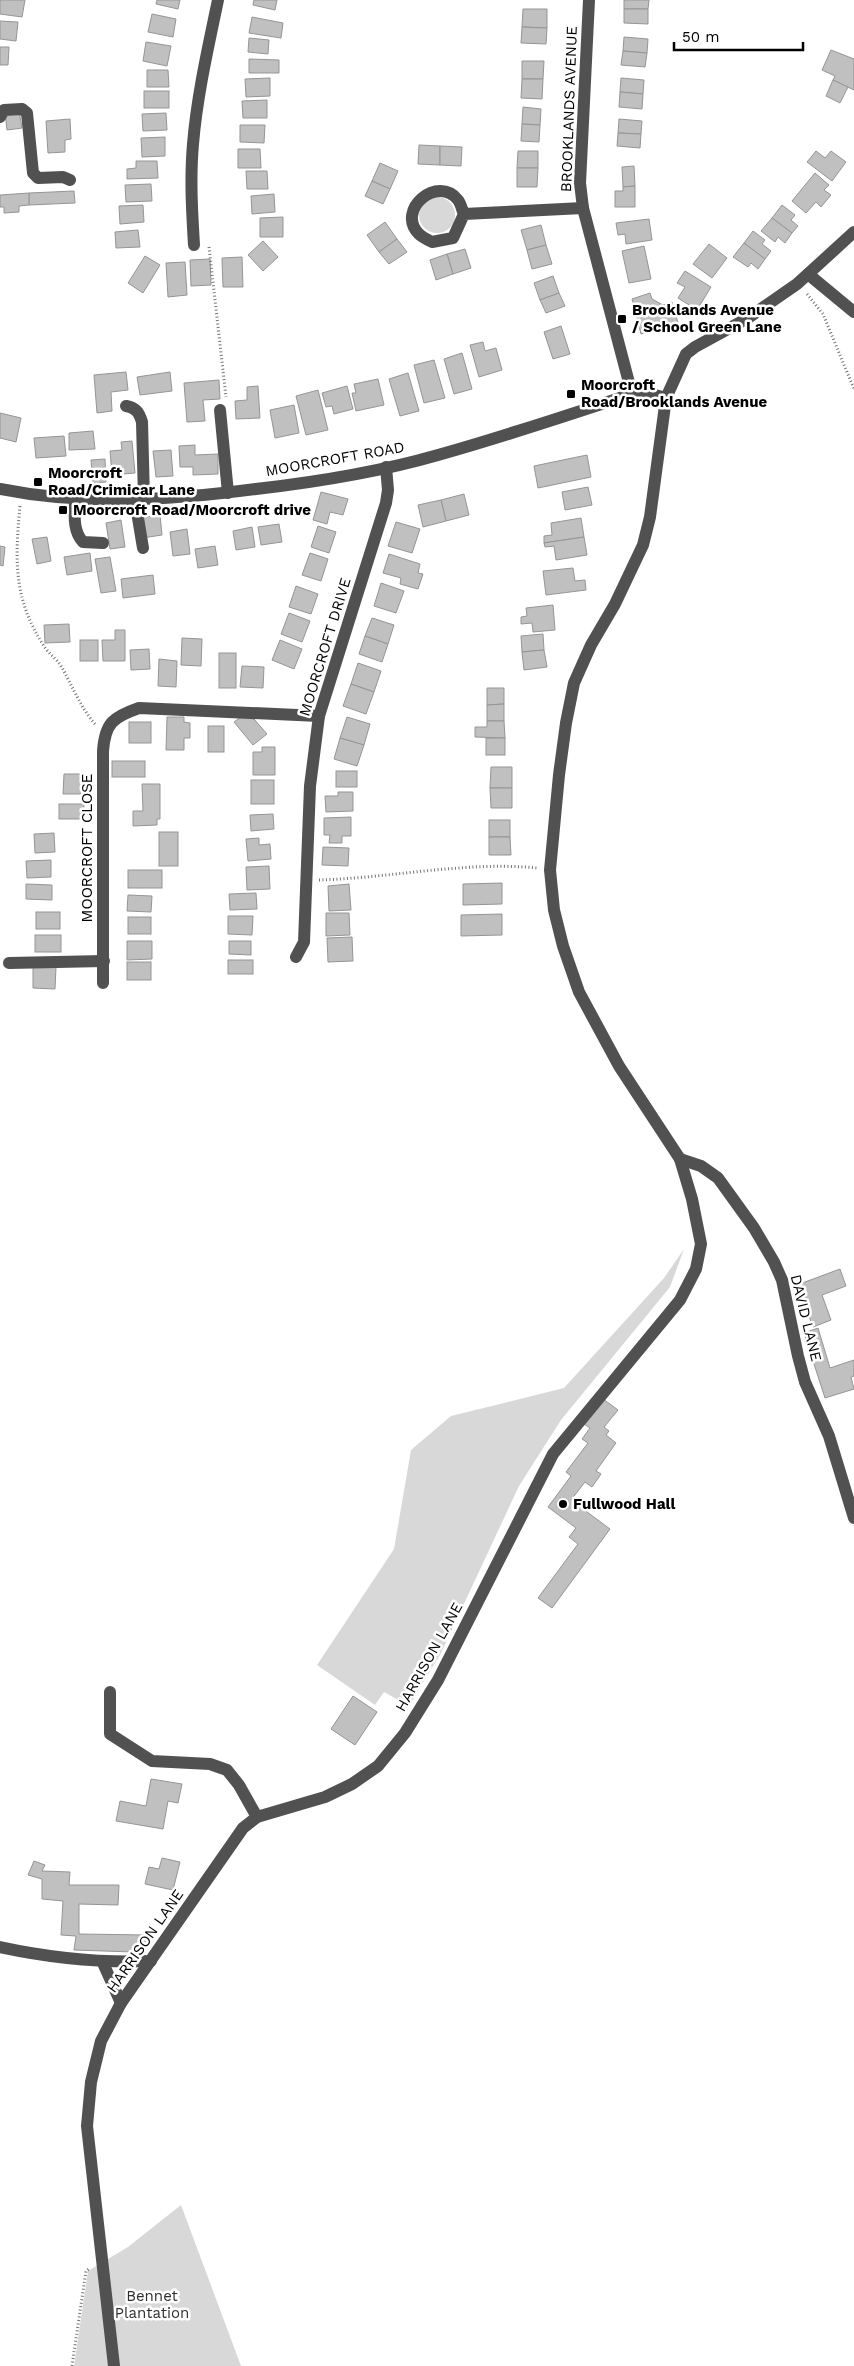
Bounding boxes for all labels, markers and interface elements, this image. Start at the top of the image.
scale bar [674,20,803,52]
street label: BROOKLANDS AVENUE [557,26,581,192]
text: 50 m [682,28,719,46]
place label: Brooklands Avenue / School Green Lane [632,301,782,336]
marker: Brooklands Avenue / School Green Lane [616,313,628,325]
place label: Moorcroft Road/Brooklands Avenue [581,376,767,411]
marker: Moorcroft Road/Brooklands Avenue [565,388,577,400]
street label: MOORCROFT ROAD [264,438,406,480]
place label: Moorcroft Road/Crimicar Lane [48,464,195,499]
marker: Moorcroft Road/Crimicar Lane [32,476,44,488]
place label: Moorcroft Road/Moorcroft drive [73,501,311,519]
marker: Moorcroft Road/Moorcroft drive [57,504,69,516]
street label: MOORCROFT DRIVE [295,576,355,718]
street label: MOORCROFT CLOSE [78,774,96,922]
street label: DAVID LANE [786,1273,826,1363]
place label: Fullwood Hall [573,1495,675,1513]
marker: Fullwood Hall [557,1498,569,1510]
street label: HARRISON LANE [392,1599,466,1715]
street label: HARRISON LANE [103,1886,187,1996]
park label: Bennet Plantation [115,2287,189,2322]

